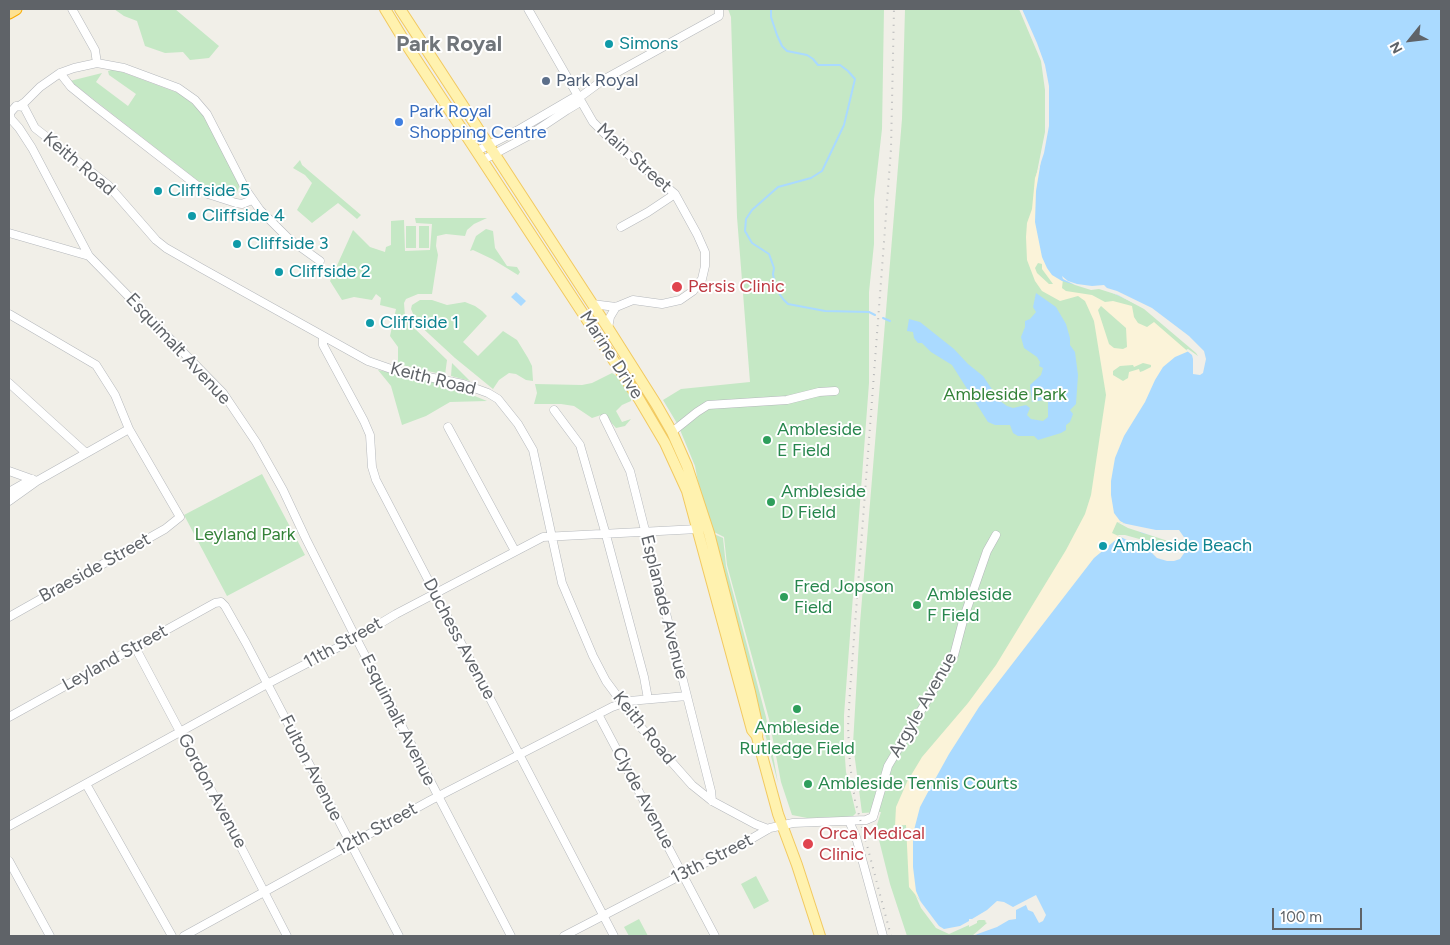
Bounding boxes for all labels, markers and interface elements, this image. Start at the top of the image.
north arrow [1385,15,1435,65]
district label: Park Royal [396,32,502,58]
place label: Simons [619,33,678,55]
marker: Simons [603,38,615,50]
text: N [1386,39,1407,56]
place label: Park Royal [556,70,639,92]
marker: Park Royal [540,75,552,87]
place label: Park Royal Shopping Centre [409,101,547,144]
marker: Park Royal Shopping Centre [393,116,405,128]
street label: Main Street [592,119,676,197]
street label: Keith Road [39,128,119,200]
place label: Cliffside 5 [168,180,250,202]
marker: Cliffside 5 [152,185,164,197]
place label: Cliffside 4 [202,205,285,227]
marker: Cliffside 4 [186,210,198,222]
place label: Cliffside 3 [247,233,329,255]
marker: Cliffside 3 [231,238,243,250]
place label: Cliffside 2 [289,261,371,283]
marker: Cliffside 2 [273,266,285,278]
place label: Persis Clinic [688,276,785,298]
marker: Persis Clinic [670,280,684,294]
street label: Esquimalt Avenue [121,289,235,409]
street label: Marine Drive [575,307,647,403]
place label: Cliffside 1 [380,312,459,334]
marker: Cliffside 1 [364,317,376,329]
street label: Keith Road [388,358,478,400]
park label: Ambleside Park [943,384,1067,406]
place label: Ambleside E Field [777,419,862,462]
marker: Ambleside E Field [761,434,773,446]
place label: Ambleside D Field [781,481,866,524]
marker: Ambleside D Field [765,496,777,508]
park label: Leyland Park [195,524,295,546]
street label: Braeside Street [36,529,154,607]
street label: Esplanade Avenue [636,533,692,681]
place label: Ambleside Beach [1113,535,1252,557]
marker: Ambleside Beach [1097,540,1109,552]
street label: Duchess Avenue [418,575,500,703]
place label: Fred Jopson Field [794,576,894,618]
place label: Ambleside F Field [927,584,1012,626]
marker: Fred Jopson Field [778,591,790,603]
marker: Ambleside F Field [911,599,923,611]
street label: 11th Street [300,613,386,673]
street label: Leyland Street [59,620,171,696]
street label: Argyle Avenue [884,649,962,761]
street label: Esquimalt Avenue [356,651,440,789]
street label: Keith Road [608,687,680,769]
marker: Ambleside Rutledge Field [791,703,803,715]
street label: Fulton Avenue [275,711,347,825]
place label: Ambleside Rutledge Field [739,717,855,760]
street label: Gordon Avenue [173,730,251,852]
street label: Clyde Avenue [607,744,679,852]
place label: Ambleside Tennis Courts [818,773,1018,795]
marker: Ambleside Tennis Courts [802,778,814,790]
street label: 12th Street [333,798,421,860]
place label: Orca Medical Clinic [819,823,925,866]
street label: 13th Street [667,829,757,889]
marker: Orca Medical Clinic [801,837,815,851]
scale bar [1275,898,1365,930]
text: 100 m [1280,908,1322,926]

